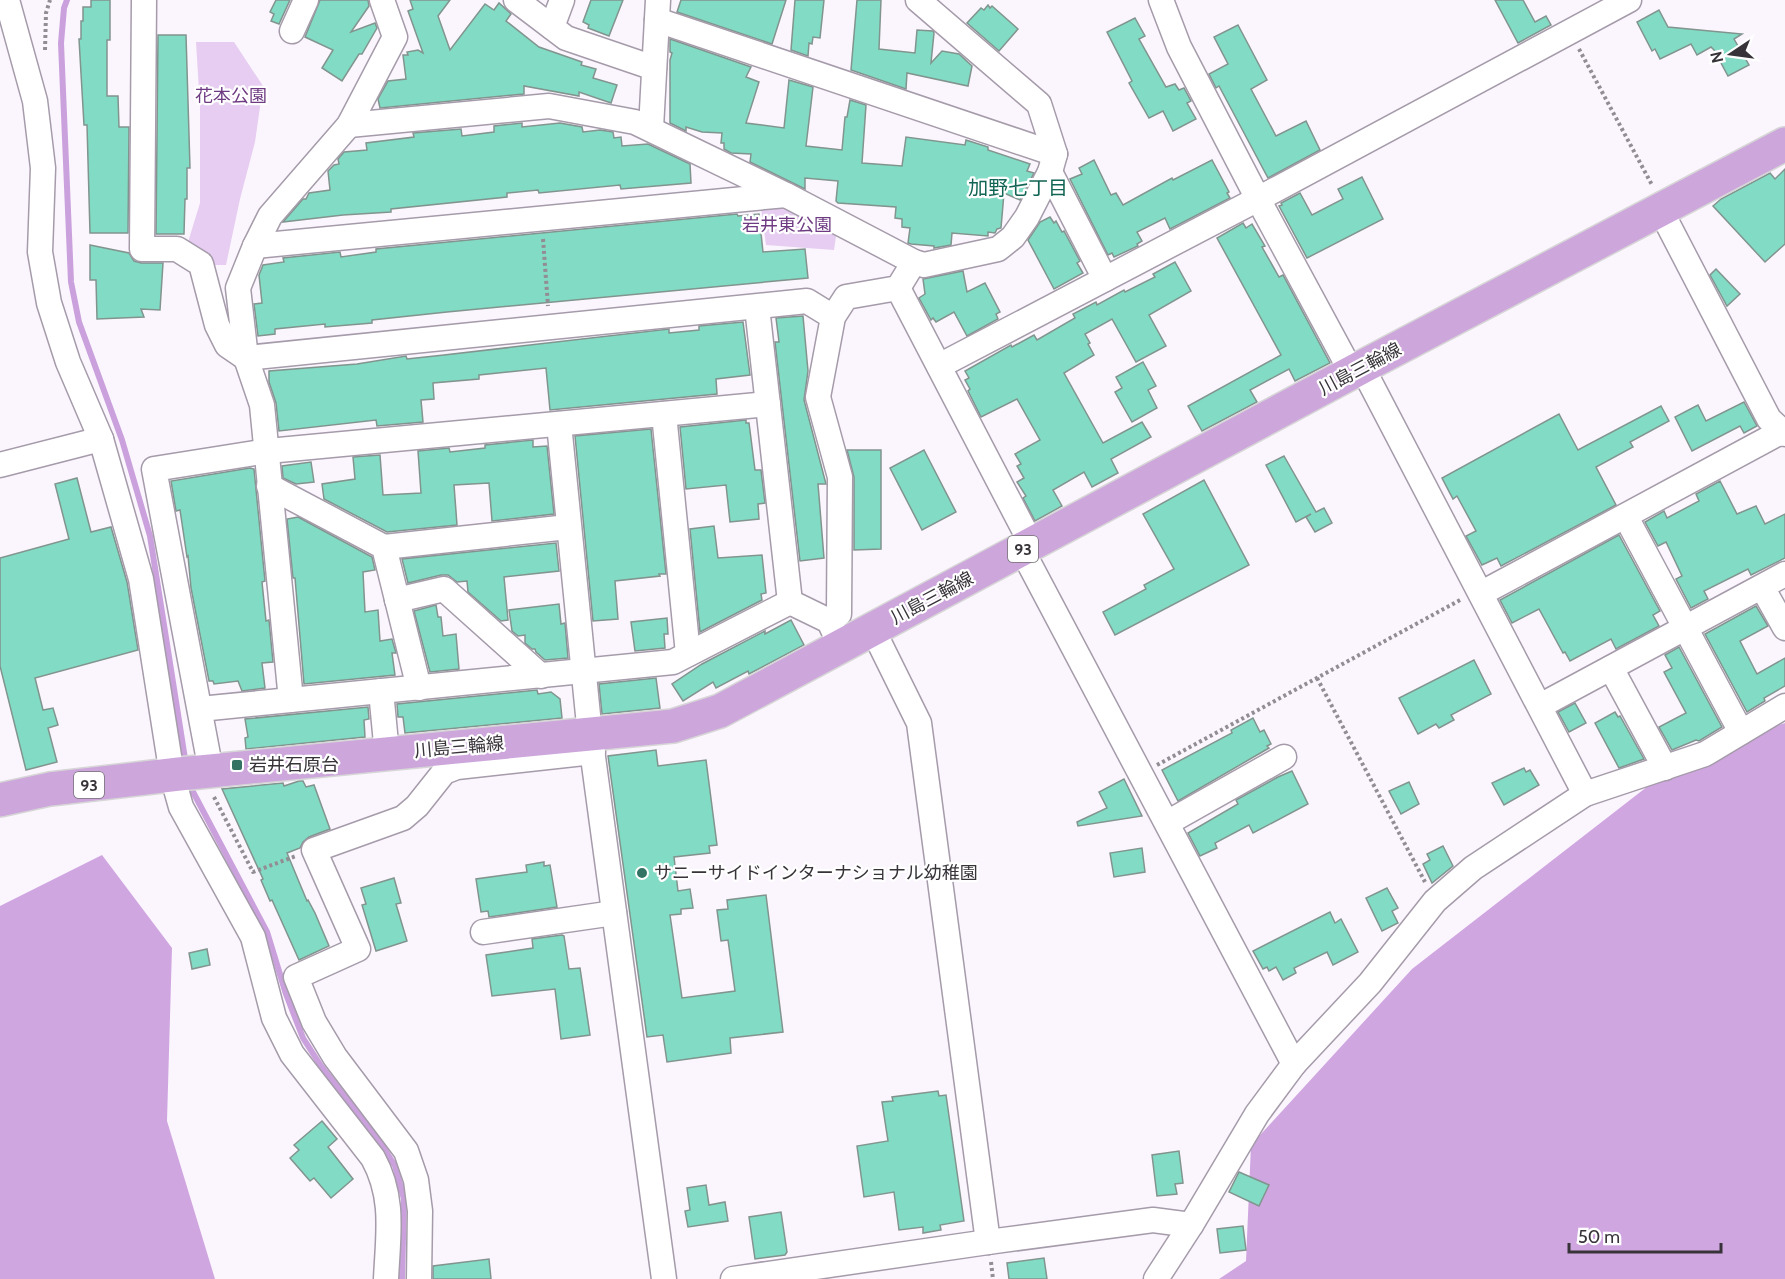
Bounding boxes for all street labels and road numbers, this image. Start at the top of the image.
street label: 川島三輪線 [1315,338,1405,400]
road number: 93 [1008,536,1038,562]
street label: 川島三輪線 [887,567,977,629]
street label: 川島三輪線 [413,732,505,762]
road number: 93 [74,772,104,798]

